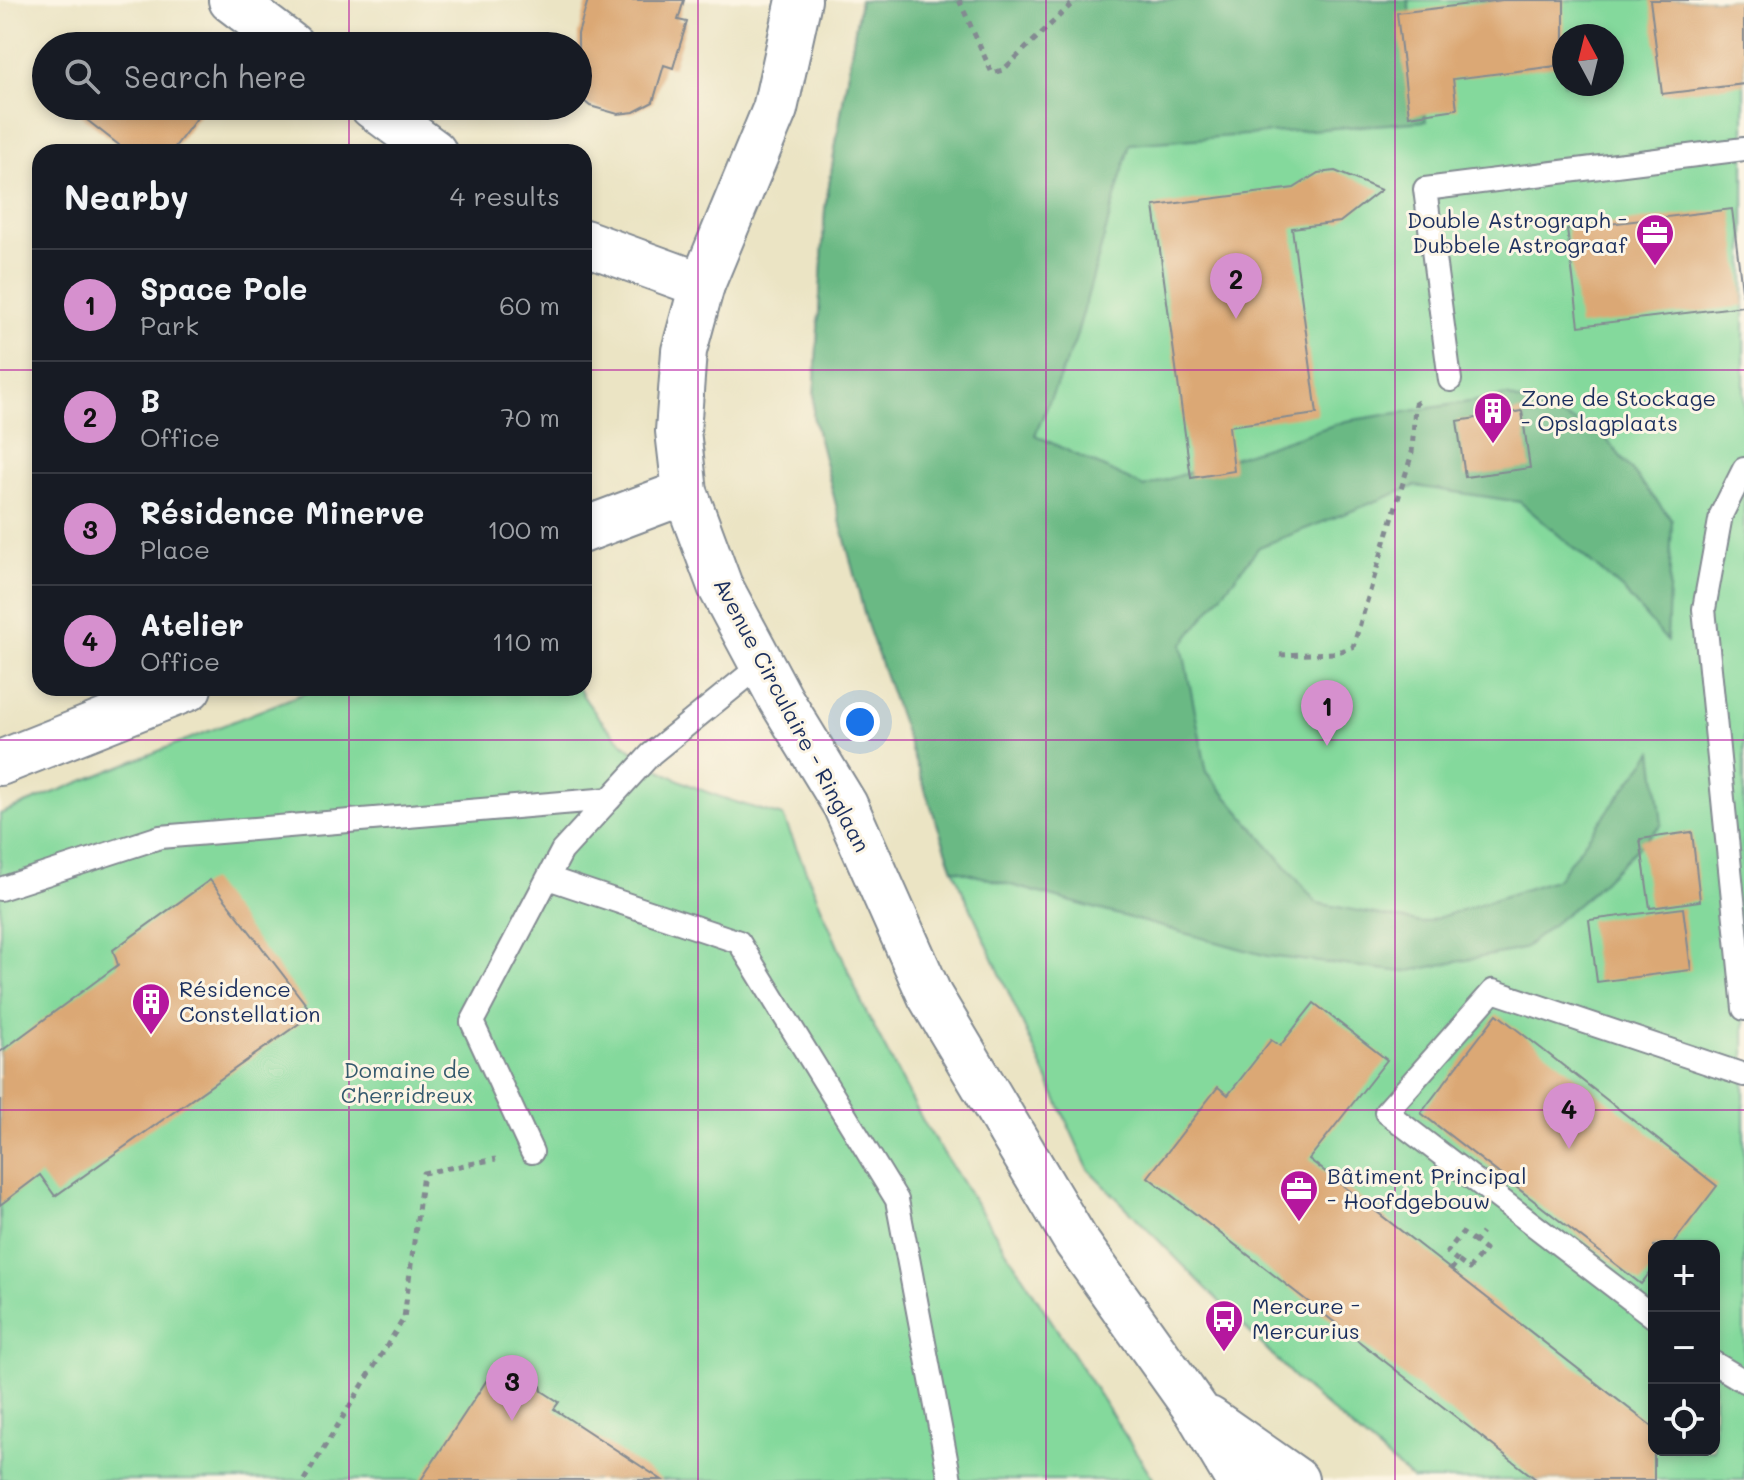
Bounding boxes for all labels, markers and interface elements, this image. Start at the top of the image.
north arrow [1552,24,1624,96]
search box [32,32,592,120]
icon: search [60,54,104,98]
text: Search here [124,56,307,96]
text: Nearby [64,174,189,219]
text: 4 results [450,179,560,213]
place label: Double Astrograph - Dubbele Astrograaf [1407,205,1627,259]
office icon: Double Astrograph - Dubbele Astrograaf [1634,212,1676,267]
pin: 2 [1210,253,1262,319]
text: Space Pole [140,268,307,308]
text: 1 [84,288,96,322]
text: 60 m [499,288,560,322]
text: Park [140,308,199,342]
text: B [140,380,160,420]
place label: Zone de Stockage - Opslagplaats [1521,383,1716,437]
building icon: Zone de Stockage - Opslagplaats [1472,390,1514,445]
text: 2 [83,400,97,434]
text: 70 m [500,400,560,434]
text: Office [140,420,220,454]
text: Résidence Minerve [140,492,425,532]
text: 3 [82,512,98,546]
text: 100 m [487,512,560,546]
text: Place [140,532,210,566]
street label: Avenue Circulaire - Ringlaan [708,573,877,857]
text: Atelier [140,604,244,644]
text: 4 [82,624,98,658]
text: 110 m [492,624,560,658]
text: Office [140,644,220,678]
pin: 1 [1301,680,1353,746]
your location [840,702,880,742]
place label: Résidence Constellation [179,974,320,1028]
building icon: Résidence Constellation [130,981,172,1036]
park label: Domaine de Cherridreux [341,1055,473,1109]
pin: 4 [1543,1083,1595,1149]
place label: Bâtiment Principal - Hoofdgebouw [1327,1161,1527,1215]
office icon: Bâtiment Principal - Hoofdgebouw [1278,1168,1320,1223]
map controls [1648,1240,1720,1456]
button: + [1648,1240,1720,1312]
place label: Mercure - Mercurius [1252,1291,1360,1345]
bus stop icon: Mercure - Mercurius [1203,1298,1245,1353]
button: − [1648,1312,1720,1384]
pin: 3 [486,1355,538,1421]
button: locate [1648,1384,1720,1456]

